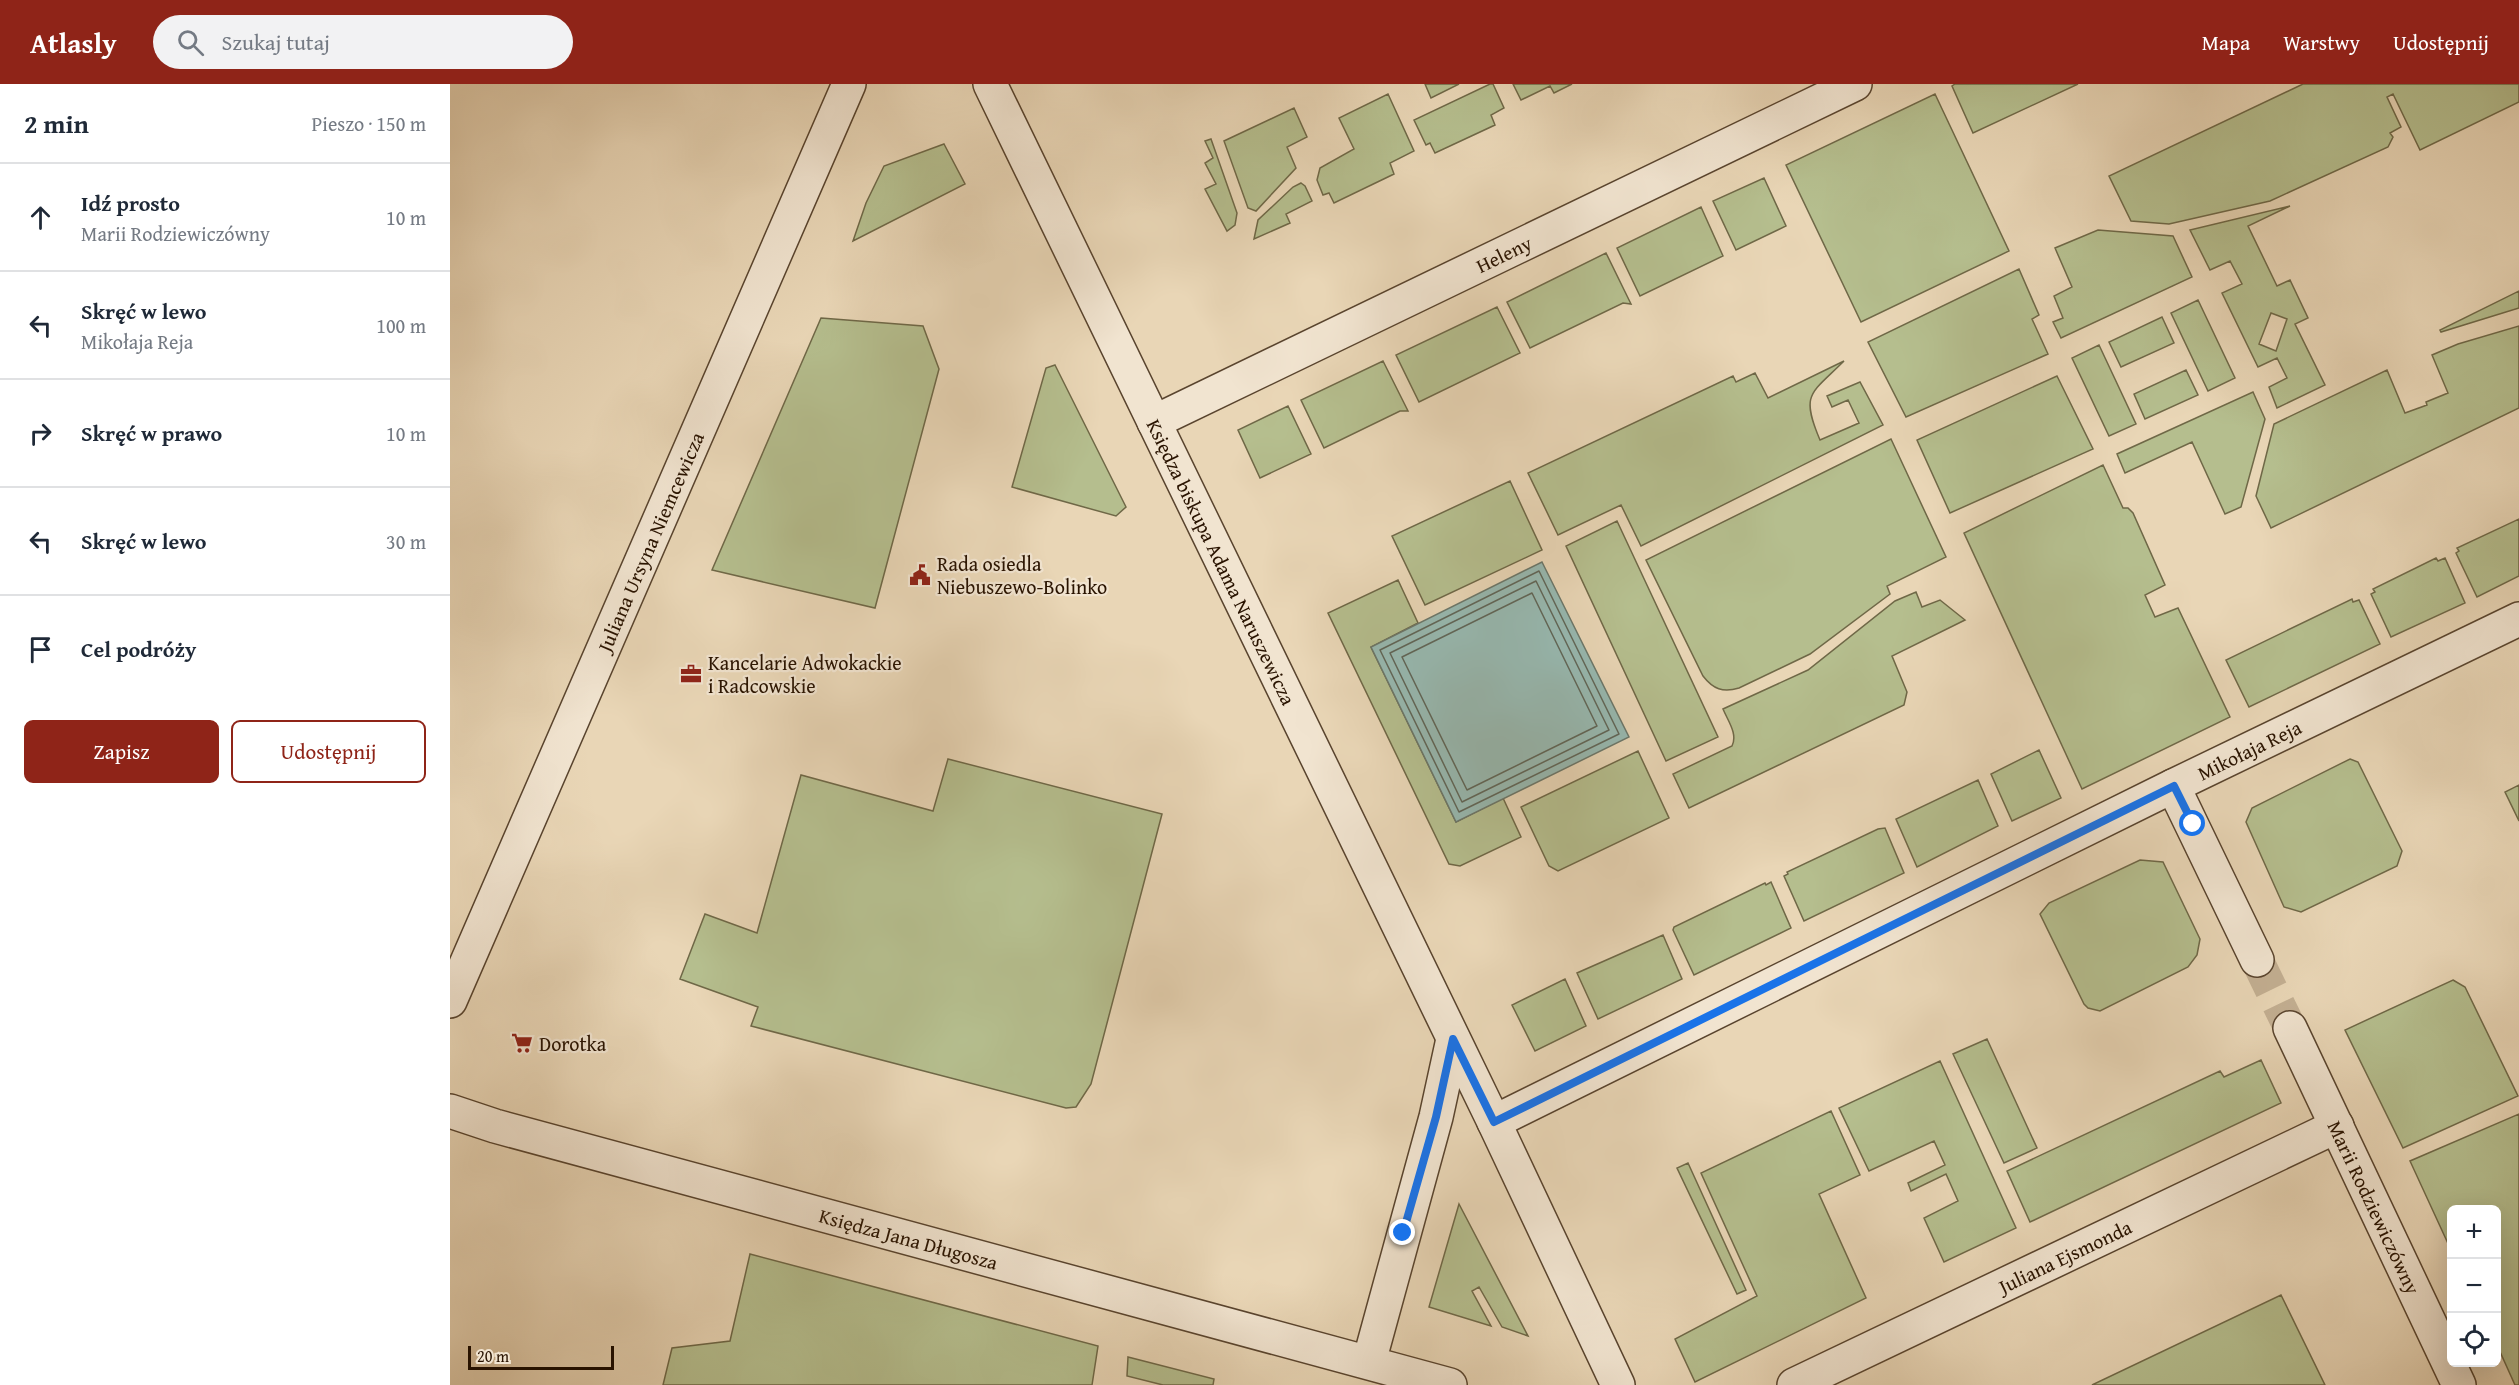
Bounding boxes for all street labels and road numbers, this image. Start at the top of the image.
street label: Heleny [1471,228,1536,279]
street label: Księdza biskupa Adama Naruszewicza [1140,414,1304,710]
street label: Juliana Ursyna Niemcewicza [588,427,711,659]
street label: Mikołaja Reja [2192,712,2306,787]
street label: Marii Rodziewiczówny [2321,1115,2428,1299]
street label: Księdza Jana Długosza [816,1200,1002,1276]
street label: Juliana Ejsmonda [1991,1211,2137,1301]

